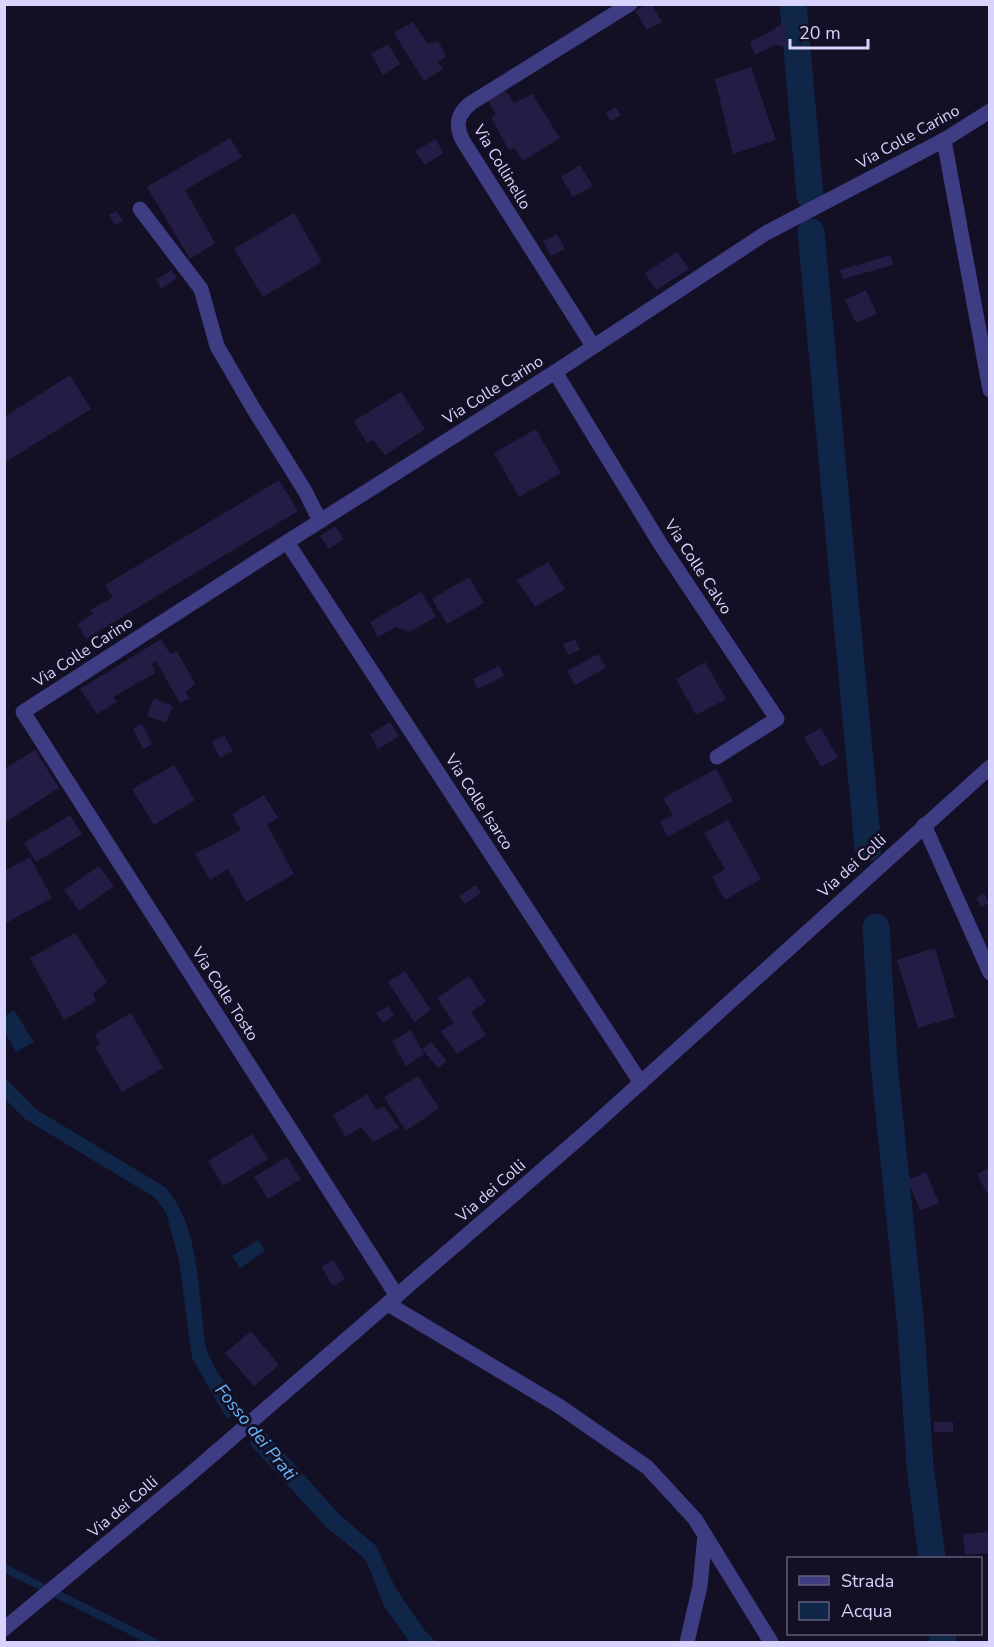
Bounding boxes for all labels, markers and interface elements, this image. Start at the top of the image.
scale bar [790,12,868,50]
text: 20 m [799,21,841,45]
street label: Via Colle Carino [852,99,964,175]
street label: Via Collinello [467,120,536,214]
street label: Via Colle Carino [438,350,548,430]
street label: Via Colle Calvo [659,514,737,619]
street label: Via Colle Carino [28,611,137,693]
street label: Via Colle Isarco [439,749,518,854]
street label: Via dei Colli [812,829,891,903]
street label: Via Colle Tosto [186,942,264,1045]
street label: Via dei Colli [451,1155,530,1228]
water label: Fosso dei Prati [210,1379,303,1486]
street label: Via dei Colli [82,1471,163,1543]
legend [787,1557,982,1635]
text: Strada [841,1569,894,1593]
text: Acqua [841,1599,892,1623]

